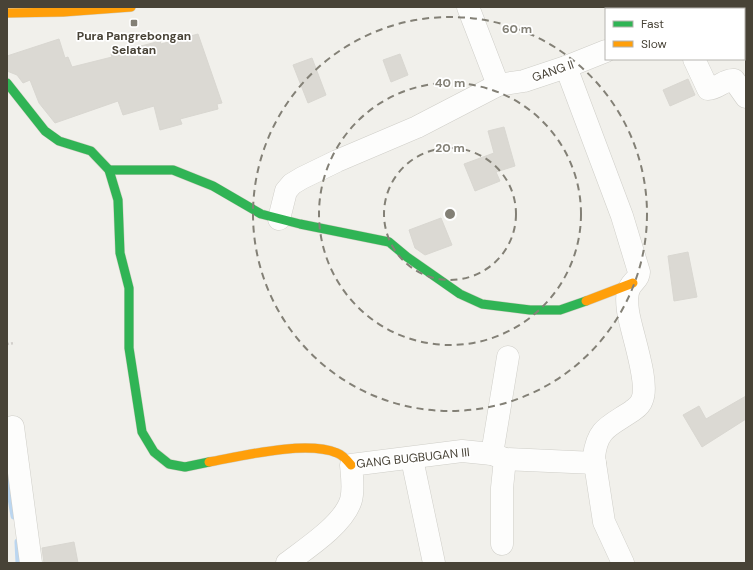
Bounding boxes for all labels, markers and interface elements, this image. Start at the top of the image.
legend [605,8,745,60]
text: Fast [641,16,664,32]
marker: Pura Pangrebongan Selatan [129,18,139,28]
text: 60 m [502,21,532,37]
place label: Pura Pangrebongan Selatan [77,28,191,58]
text: Slow [641,36,667,52]
street label: GANG II [530,56,576,86]
text: 40 m [435,75,465,91]
text: 20 m [435,140,465,156]
centre of rings [443,207,457,221]
street label: GANG BUGBUGAN III [356,444,470,472]

